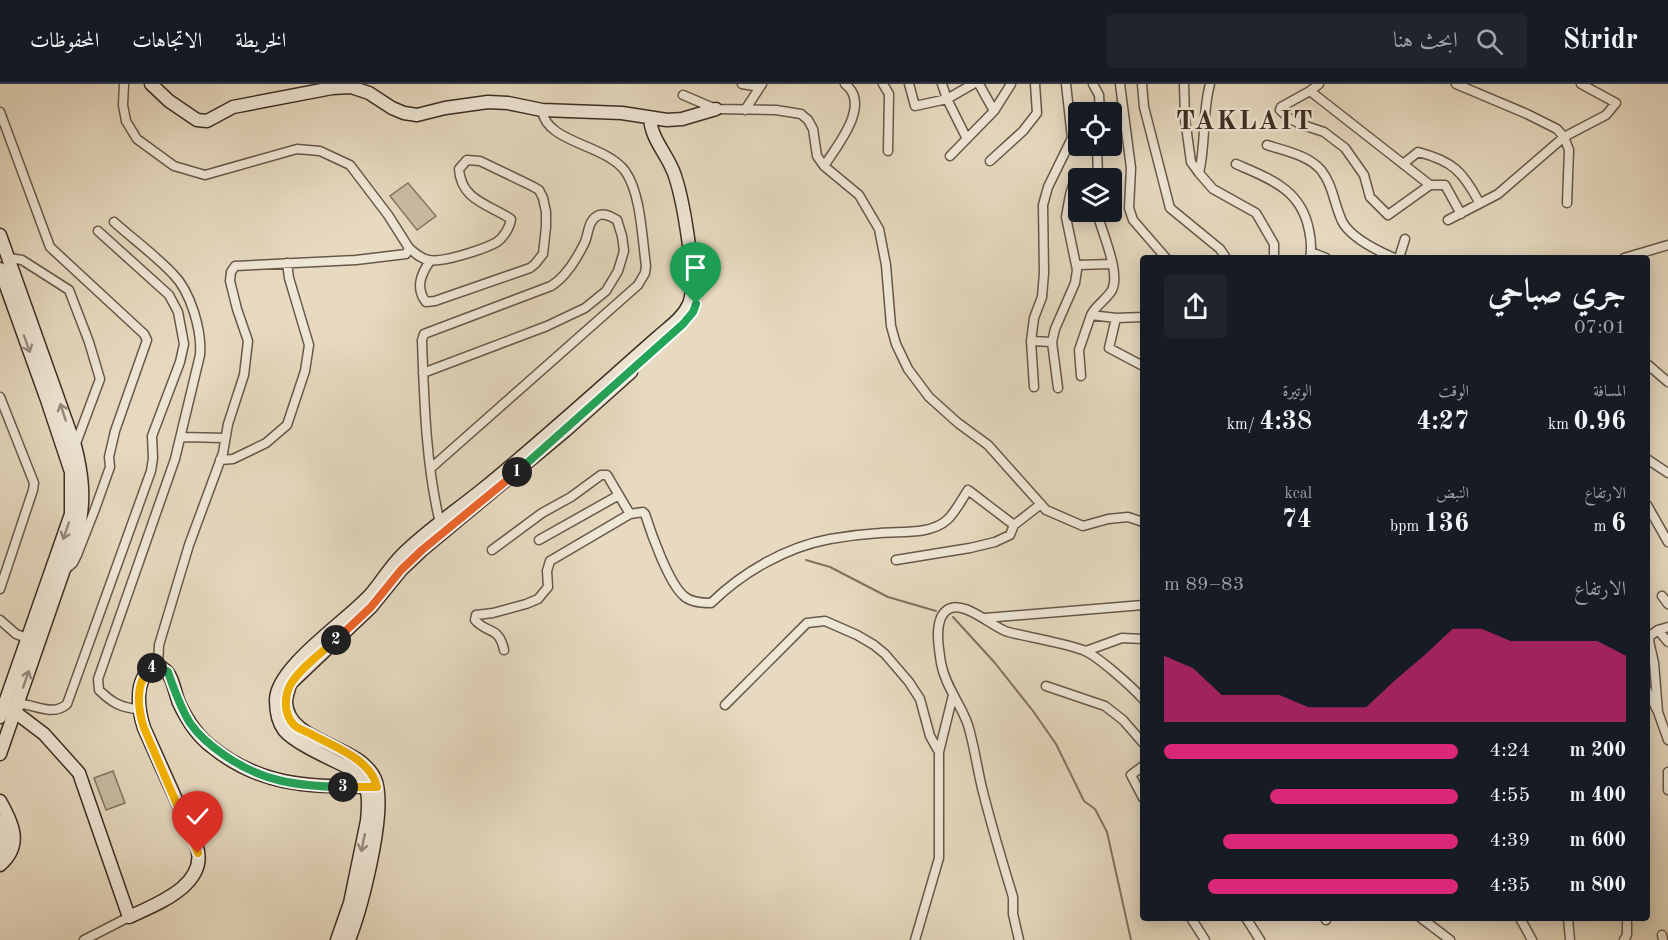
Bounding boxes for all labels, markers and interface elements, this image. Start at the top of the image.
search box [1107,14,1527,68]
icon: search [1473,25,1506,58]
text: Stridr [1563,27,1638,55]
text: ابحث هنا [1393,30,1458,52]
text: المحفوظات [30,31,99,52]
text: الاتجاهات [132,31,202,52]
text: الخريطة [235,31,286,52]
map controls [1068,102,1122,222]
button: locate [1068,102,1122,156]
district label: TAKLAIT [1176,108,1314,135]
button: layers [1068,168,1122,222]
pin [670,242,721,304]
icon: arrive [679,251,712,284]
button: share [1164,275,1227,338]
text: جري صباحي [1488,277,1626,310]
text: 07:01 [1574,318,1626,338]
one-way arrow [22,334,33,353]
text: الوتيرة [1282,384,1312,400]
text: الوقت [1438,384,1469,400]
text: المسافة [1593,384,1626,400]
one-way arrow [57,403,68,422]
text: 4:38 [1259,409,1312,435]
text: 4:27 [1416,409,1469,435]
text: 0.96 [1573,409,1626,435]
text: /km [1227,417,1259,433]
text: km [1548,417,1573,433]
pin: 1 [502,457,532,487]
text: 1 [512,464,522,480]
text: kcal [1284,486,1312,502]
text: النبض [1436,486,1469,502]
text: الارتفاع [1584,486,1626,502]
text: 74 [1282,507,1312,533]
text: 136 [1424,511,1469,537]
text: 6 [1611,511,1626,537]
text: bpm [1390,519,1424,535]
text: m [1594,519,1611,535]
one-way arrow [59,521,70,540]
text: 83–89 m [1164,575,1244,595]
text: الارتفاع [1574,580,1626,600]
pin: 2 [321,625,351,655]
text: 2 [331,632,341,648]
pin: 4 [137,653,167,683]
text: 4 [147,660,157,676]
one-way arrow [21,670,32,689]
text: 4:24 [1490,741,1530,761]
text: 200 m [1570,741,1626,761]
pin: 3 [328,772,358,802]
text: 3 [338,779,348,795]
text: 4:55 [1490,786,1530,806]
text: 400 m [1570,786,1626,806]
pin [172,791,223,853]
icon: check [181,800,214,833]
text: 4:39 [1490,831,1530,851]
text: 600 m [1570,831,1626,851]
one-way arrow [357,833,368,852]
text: 4:35 [1490,876,1530,896]
text: 800 m [1570,876,1626,896]

